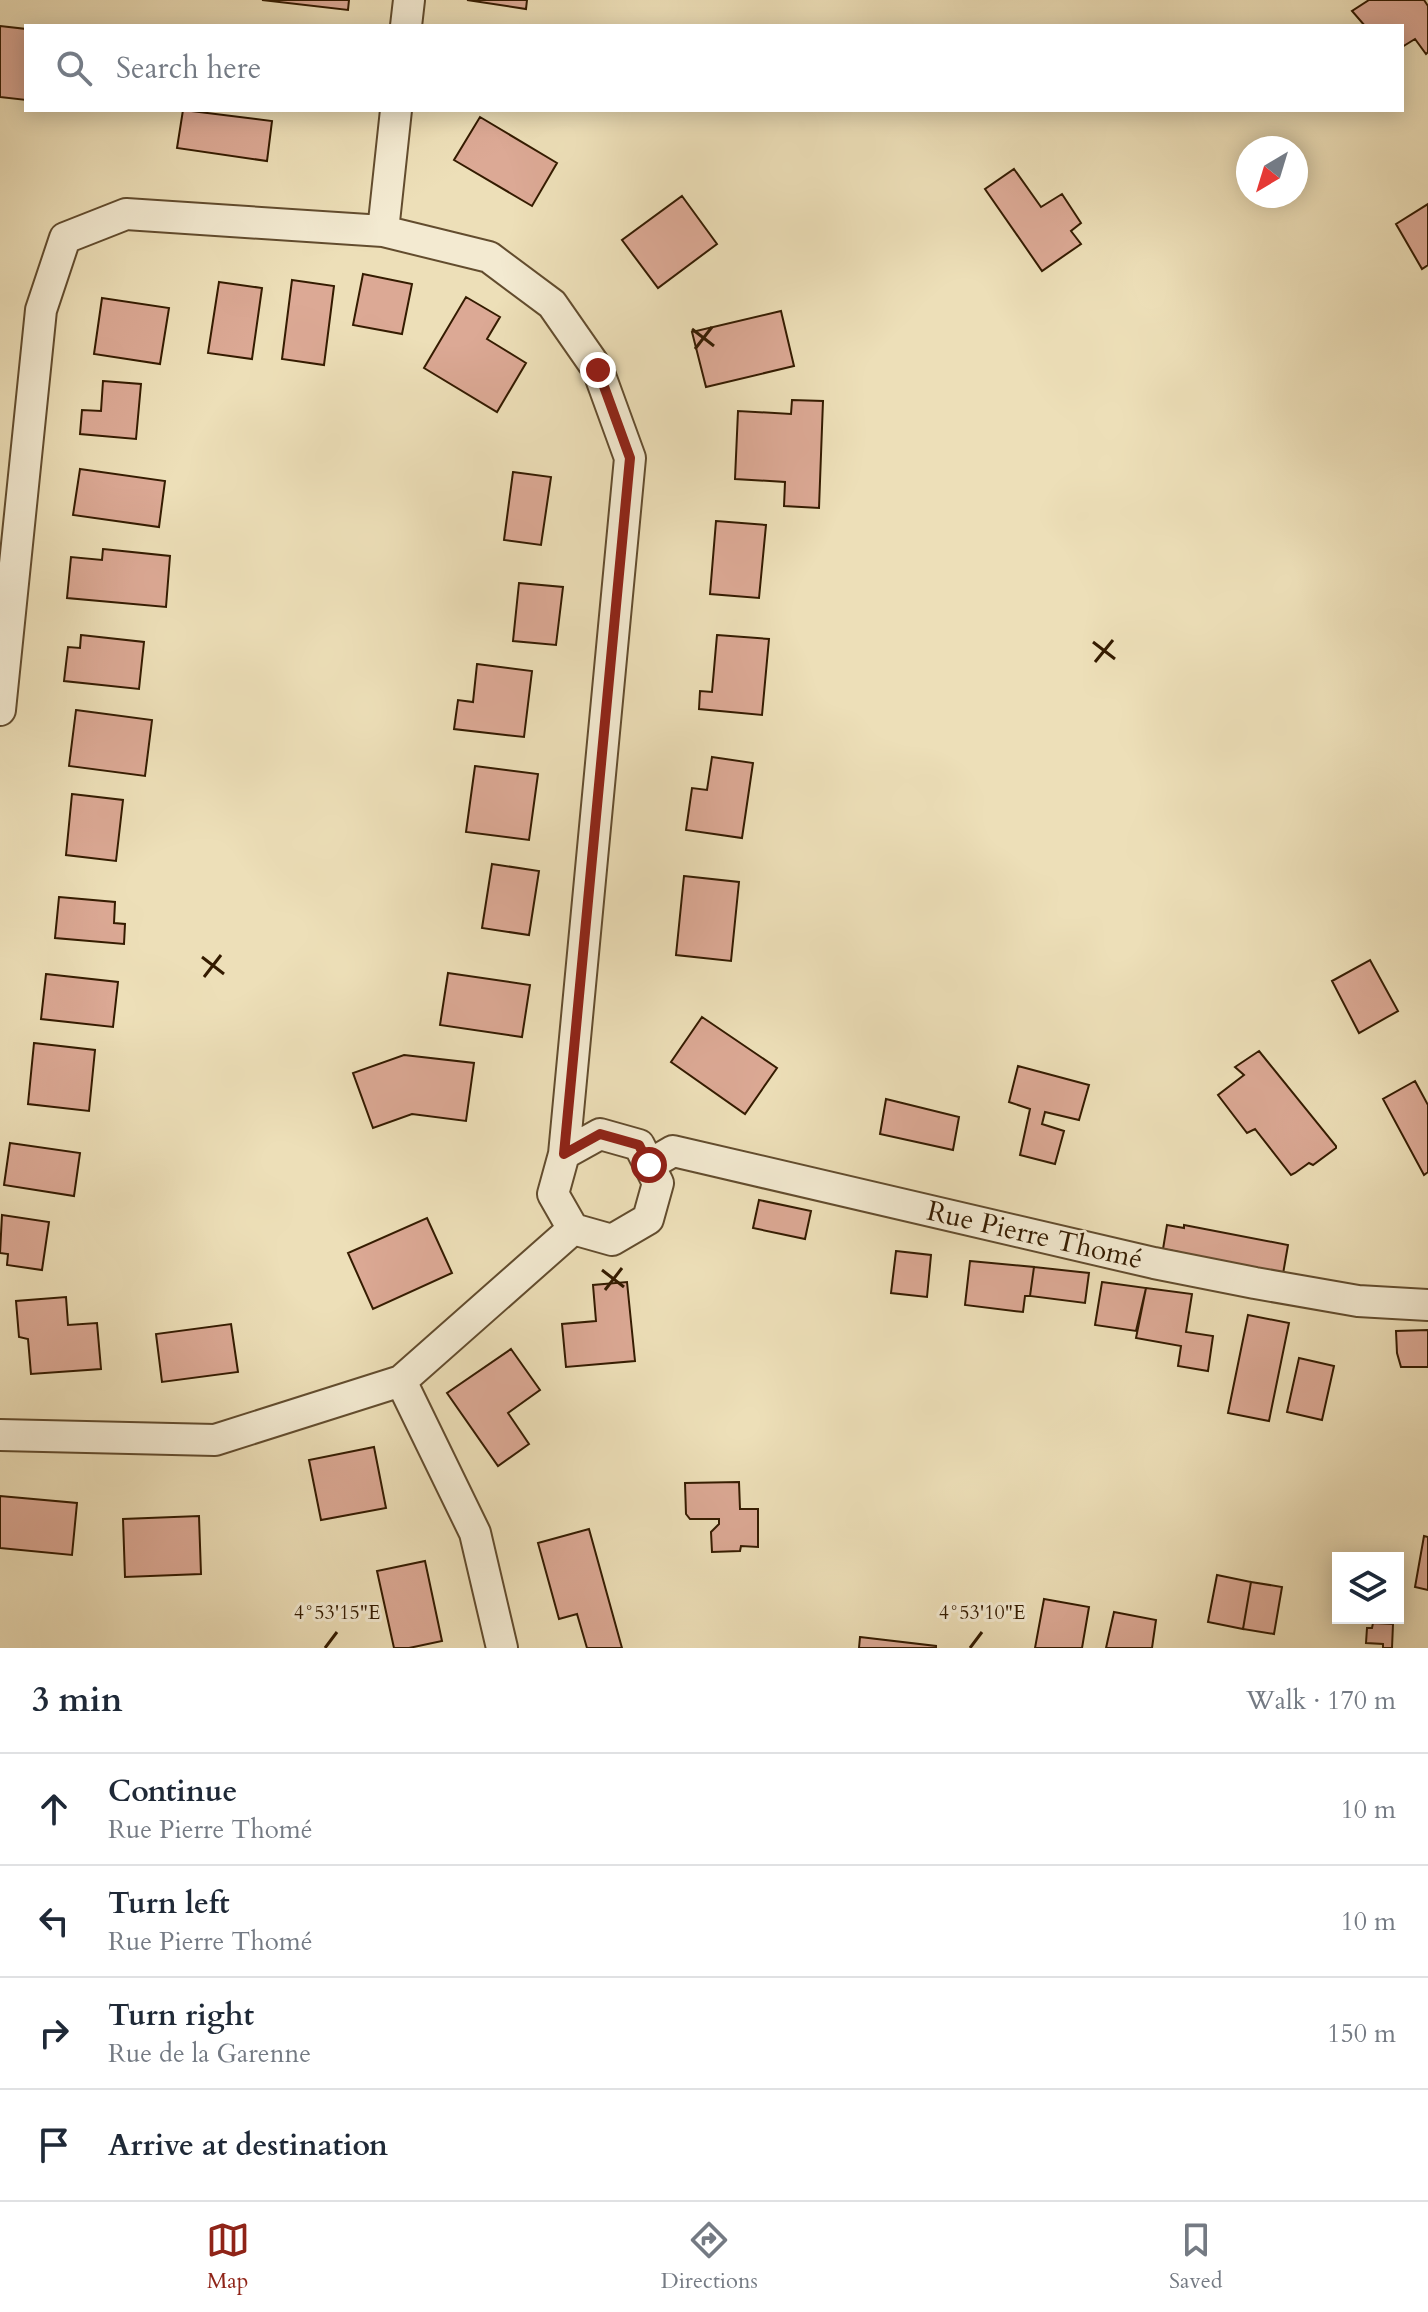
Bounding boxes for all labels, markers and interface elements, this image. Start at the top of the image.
search box [24,24,1404,112]
icon: search [52,46,96,90]
text: Search here [116,48,261,89]
north arrow [1236,136,1308,208]
route end [580,352,616,388]
route start [631,1147,667,1183]
street label: Rue Pierre Thomé [923,1192,1146,1278]
map controls [1332,1552,1404,1624]
button: layers [1332,1552,1404,1624]
text: 4°53'15"E [294,1599,380,1626]
text: 4°53'10"E [939,1599,1025,1626]
text: 3 min [32,1677,123,1723]
text: Walk · 170 m [1246,1683,1396,1718]
text: Continue [108,1771,237,1812]
icon: ahead [32,1787,76,1831]
text: 10 m [1340,1792,1396,1827]
text: Rue Pierre Thomé [108,1812,313,1847]
text: Turn left [108,1883,230,1924]
icon: left [32,1899,76,1943]
text: 10 m [1340,1904,1396,1939]
text: Rue Pierre Thomé [108,1924,313,1959]
text: Turn right [108,1995,254,2036]
icon: right [32,2011,76,2055]
text: 150 m [1327,2016,1396,2051]
text: Rue de la Garenne [108,2036,311,2071]
icon: arrive [32,2123,76,2167]
text: Arrive at destination [108,2125,388,2166]
tab: Map [206,2218,250,2296]
tab: Directions [661,2218,758,2296]
tab: Saved [1169,2218,1222,2296]

